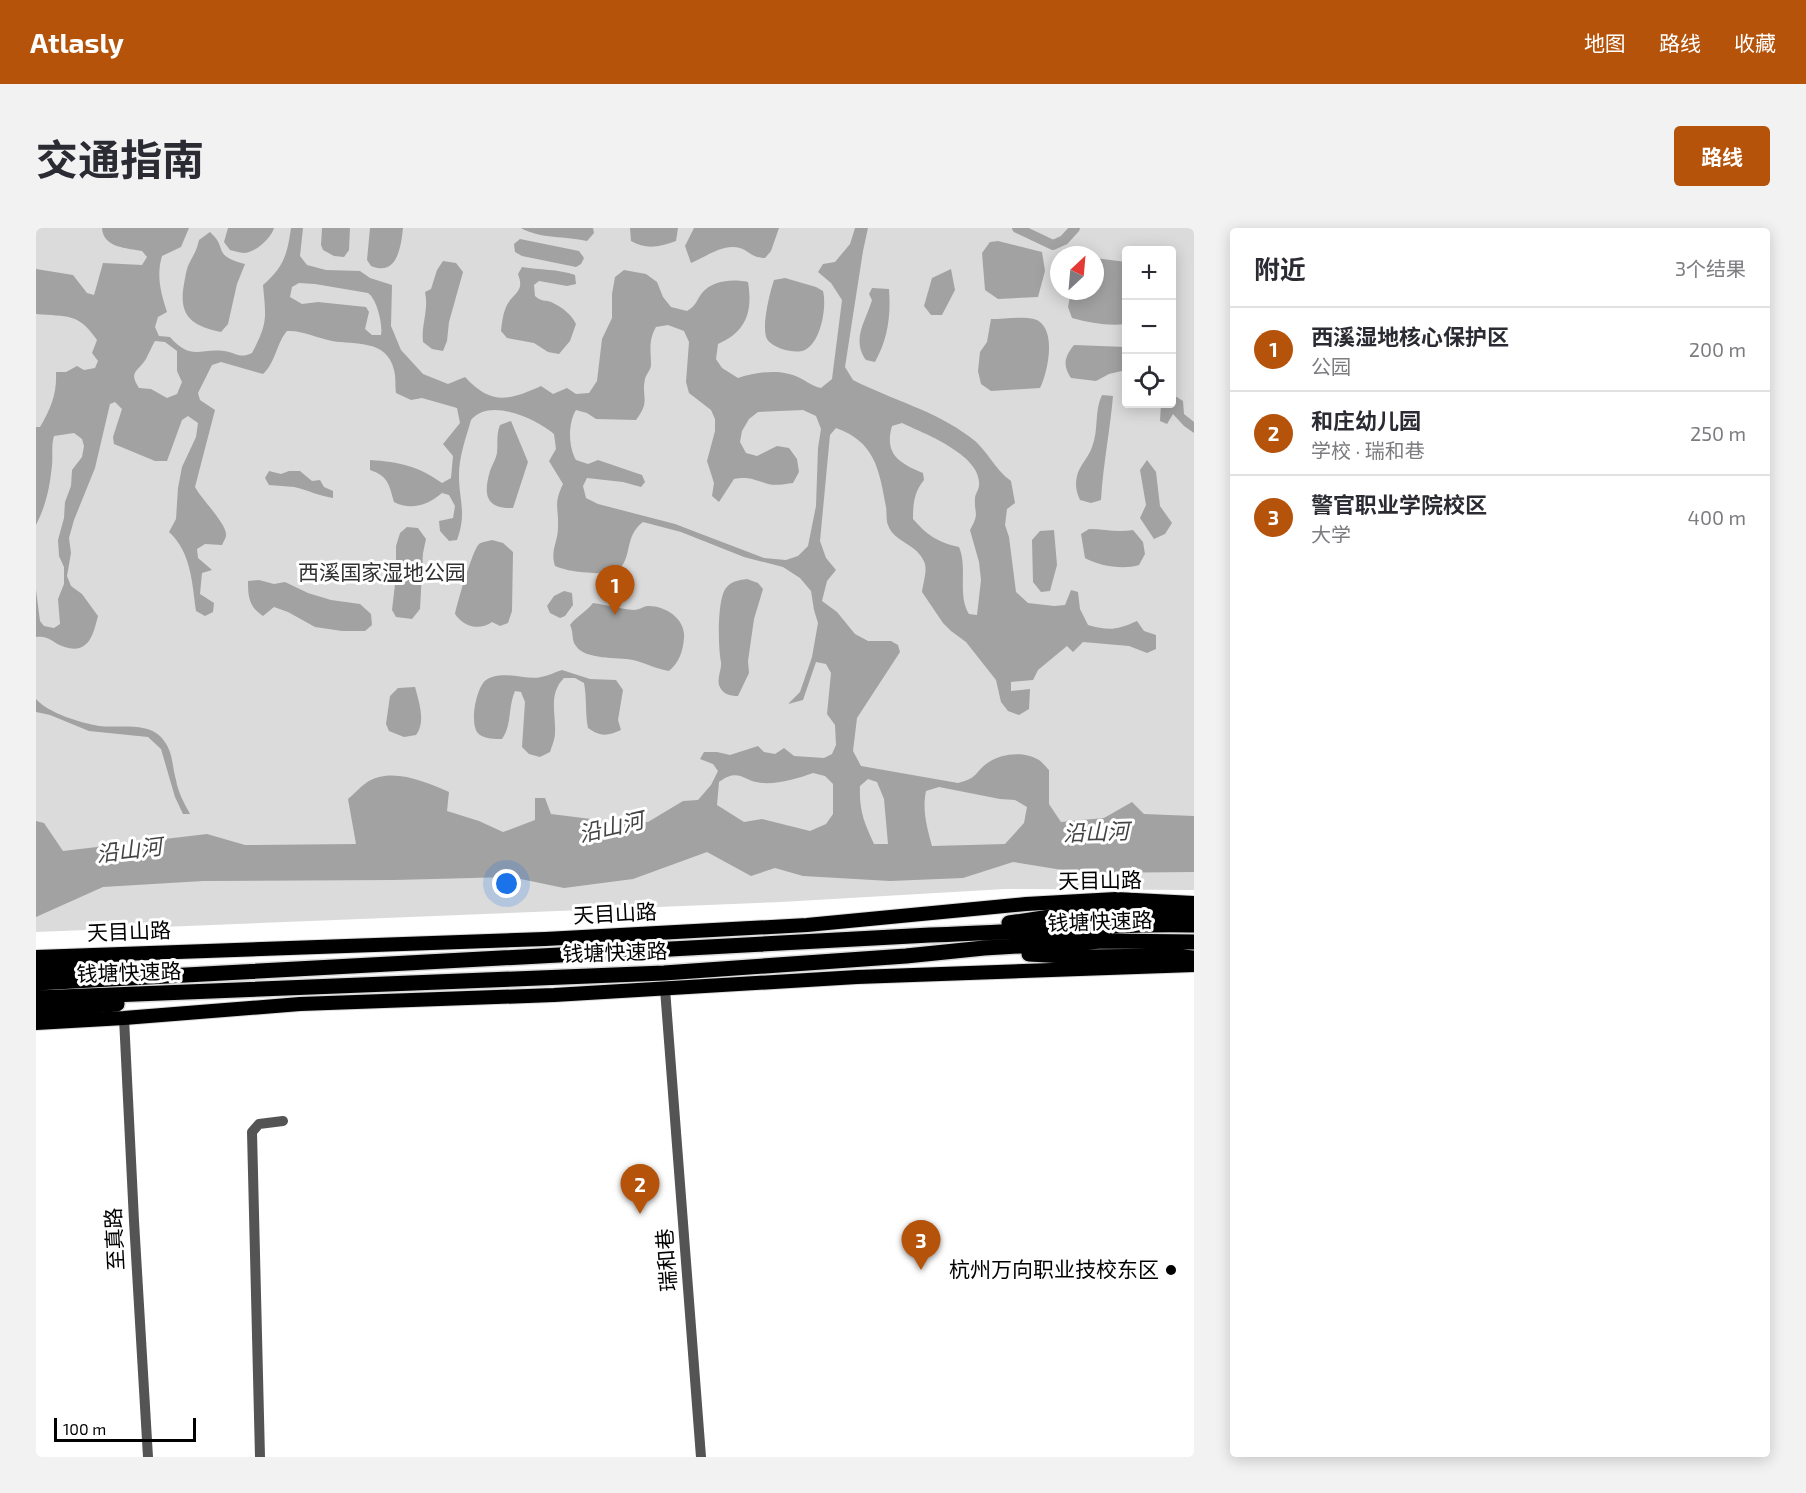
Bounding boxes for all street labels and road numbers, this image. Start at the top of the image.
street label: 天目山路 [1058,866,1142,893]
street label: 天目山路 [572,898,658,927]
street label: 钱塘快速路 [1047,906,1153,935]
street label: 天目山路 [87,917,171,944]
street label: 钱塘快速路 [562,937,668,966]
street label: 钱塘快速路 [76,957,182,986]
street label: 至真路 [99,1207,128,1271]
street label: 瑞和巷 [651,1228,680,1292]

